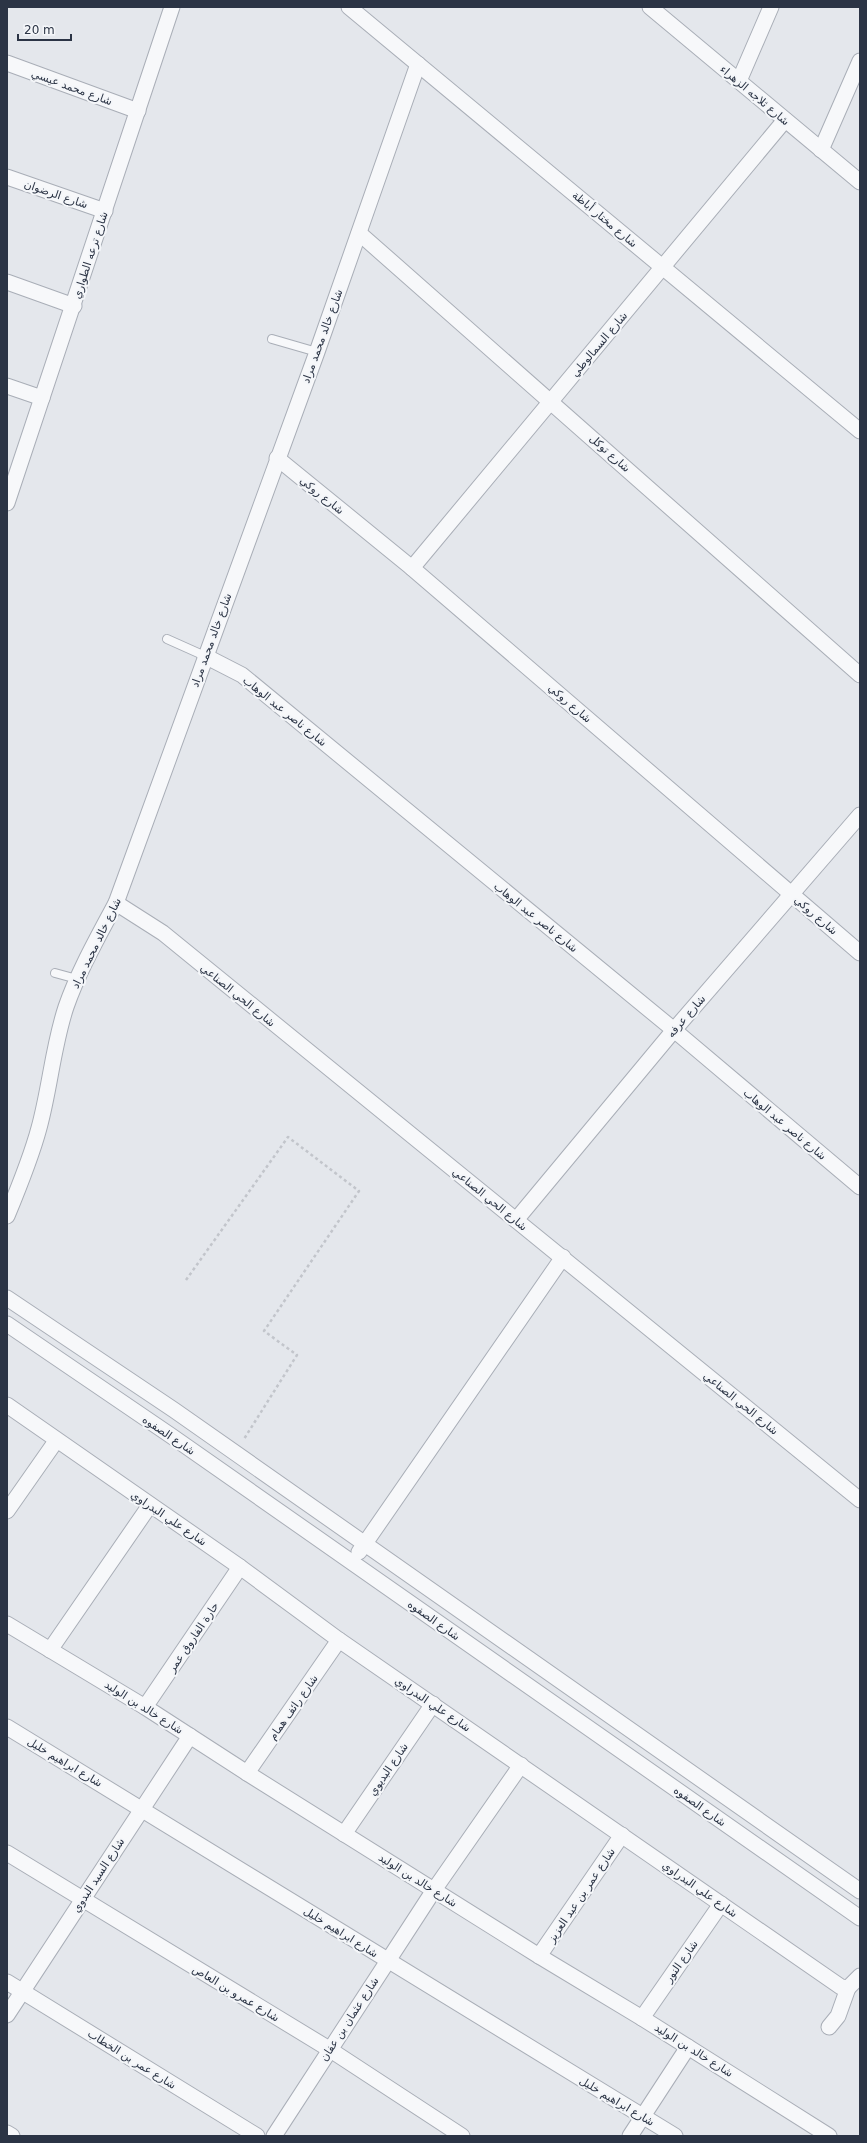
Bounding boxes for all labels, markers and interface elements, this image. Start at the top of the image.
scale bar [18,16,71,42]
text: 20 m [24,23,55,37]
street label: شارع ثلاجه الزهراء [717,63,792,128]
street label: شارع محمد عيسي [29,67,114,108]
street label: شارع الرضوان [22,177,89,211]
street label: شارع مختار أباظة [570,188,640,250]
street label: شارع ترعه الطواري [70,210,111,300]
street label: شارع خالد محمد مراد [299,287,346,385]
street label: شارع السمالوطي [568,309,630,379]
street label: شارع توكل [587,432,633,475]
street label: شارع روكي [297,474,346,517]
street label: شارع خالد محمد مراد [188,591,235,689]
street label: شارع ناصر عبد الوهاب [240,674,329,749]
street label: شارع روكي [545,681,594,726]
street label: شارع ناصر عبد الوهاب [491,880,580,955]
street label: شارع روكي [791,893,840,938]
street label: شارع خالد محمد مراد [69,896,124,991]
street label: شارع الحي الصناعي [198,961,278,1030]
street label: شارع عرفه [665,993,708,1040]
street label: شارع ناصر عبد الوهاب [741,1086,829,1163]
street label: شارع الحي الصناعي [450,1165,530,1234]
street label: شارع الحي الصناعي [701,1369,781,1438]
street label: شارع الصفوه [140,1413,198,1458]
street label: شارع علي البدراوي [128,1488,209,1549]
street label: شارع الصفوه [405,1598,462,1643]
street label: حارة الفاروق عمر [165,1600,222,1676]
street label: شارع رائف همام [266,1672,321,1742]
street label: شارع علي البدراوي [392,1674,473,1735]
street label: شارع خالد بن الوليد [102,1678,185,1737]
street label: شارع ابراهيم خليل [25,1735,105,1790]
street label: شارع البديوي [366,1740,411,1798]
street label: شارع الصفوه [671,1784,728,1829]
street label: شارع السيد البدوي [69,1836,127,1915]
street label: شارع عمر بن عبد العزيز [544,1845,618,1946]
street label: شارع خالد بن الوليد [376,1851,459,1910]
street label: شارع علي البدراوي [660,1859,740,1920]
street label: شارع ابراهيم خليل [301,1904,380,1961]
street label: شارع النور [662,1938,701,1986]
street label: شارع عمرو بن العاص [190,1962,282,2025]
street label: شارع عثمان بن عفان [317,1975,381,2064]
street label: شارع خالد بن الوليد [652,2021,735,2080]
street label: شارع عمر بن الخطاب [85,2027,178,2092]
street label: شارع ابراهيم خليل [577,2074,657,2129]

